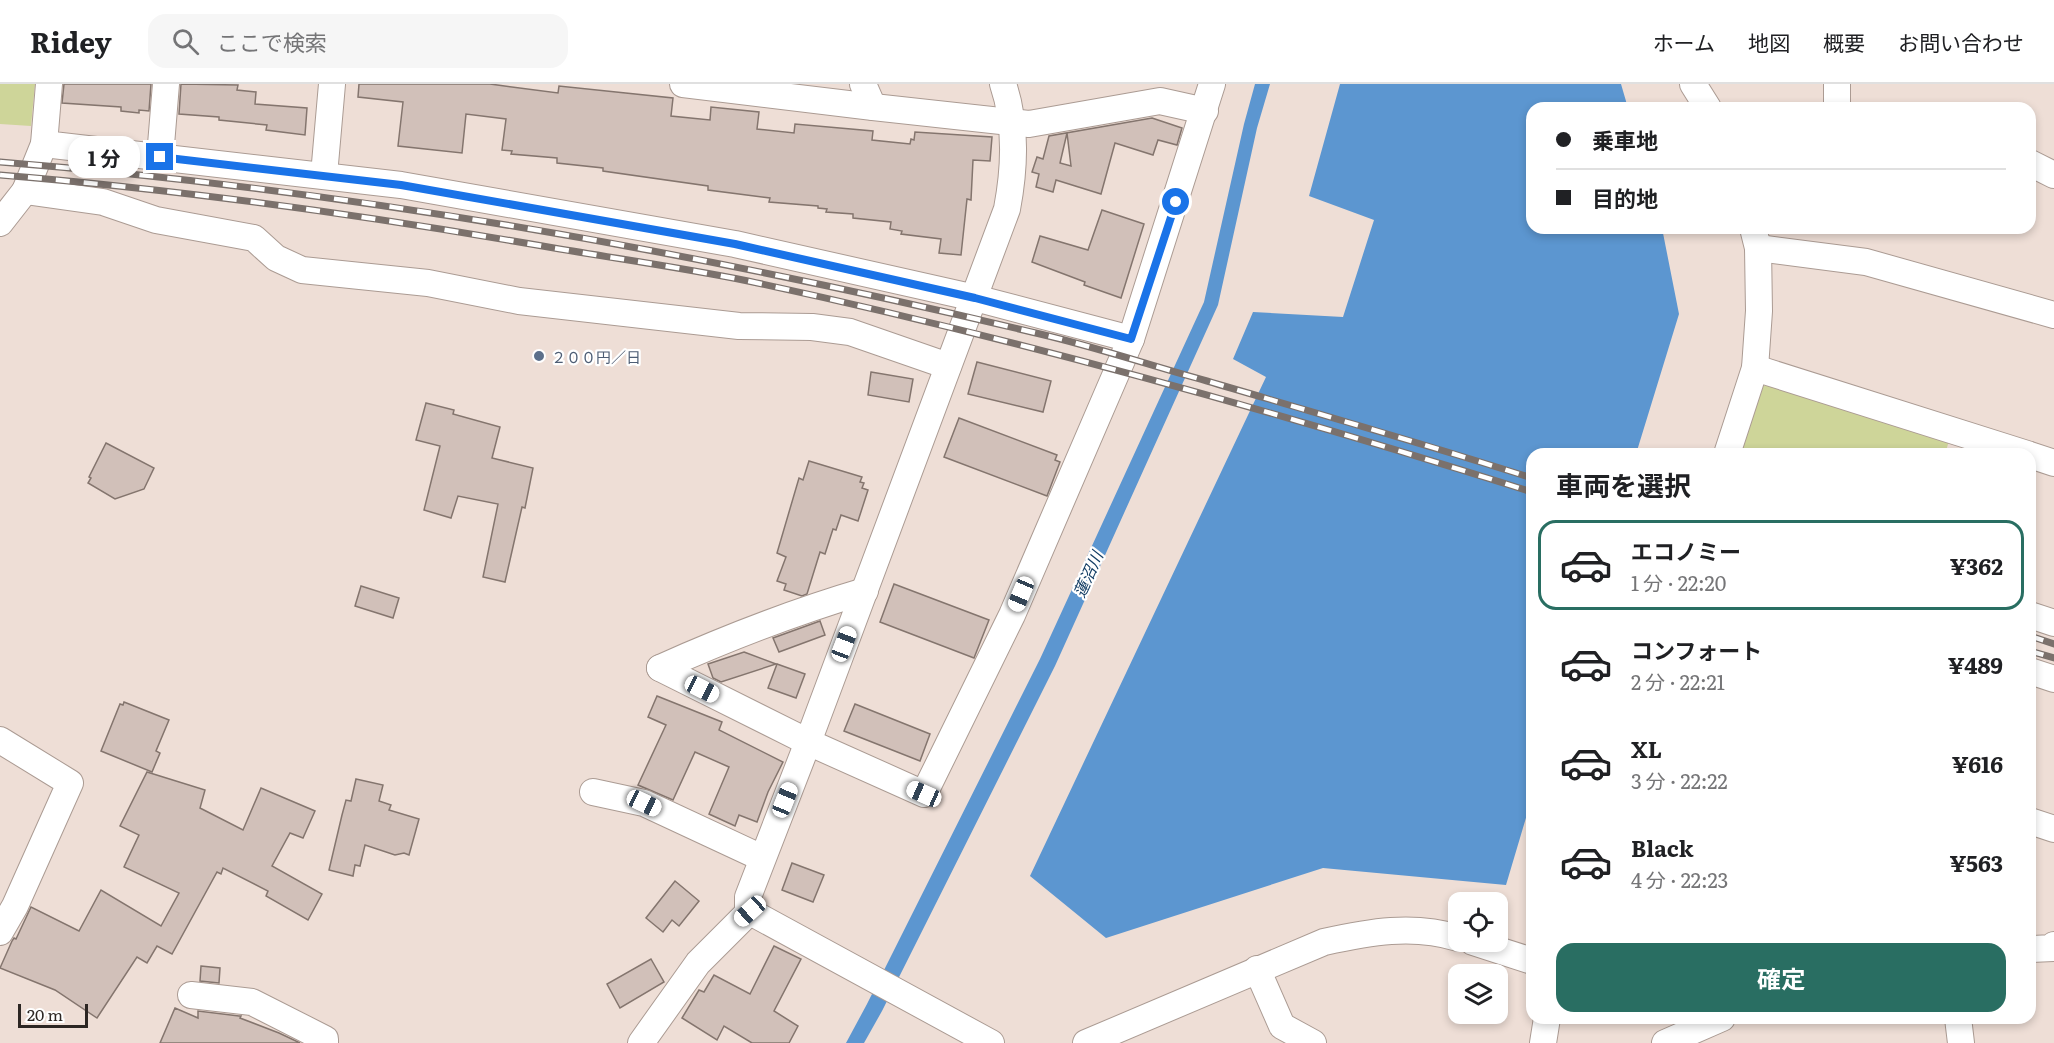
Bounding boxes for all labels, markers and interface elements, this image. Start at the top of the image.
search box [148,14,568,68]
text: Ridey [30,20,112,62]
icon: search [169,25,202,58]
text: ここで検索 [217,25,327,58]
text: ホーム [1653,26,1715,57]
text: 地図 [1748,26,1790,57]
text: 概要 [1823,26,1865,57]
text: お問い合わせ [1898,26,2024,57]
text: 乗車地 [1592,123,1658,156]
callout: 1 分 [67,136,139,178]
text: 1 分 [88,142,120,172]
route end [146,143,173,170]
text: 目的地 [1592,181,1658,214]
route start [1162,188,1189,215]
place label: ２００円／日 [551,345,641,368]
marker: ２００円／日 [532,349,546,363]
text: 車両を選択 [1556,464,1691,504]
text: エコノミー [1631,534,1741,567]
icon: car [1559,538,1613,592]
water label: 蓮沼川 [1066,545,1109,601]
text: ¥362 [1950,549,2003,582]
text: 1 分 · 22:20 [1631,567,1726,597]
car [1006,574,1036,614]
car [829,624,859,664]
text: コンフォート [1631,633,1762,666]
icon: car [1559,637,1613,691]
text: ¥489 [1948,648,2003,681]
text: 2 分 · 22:21 [1631,666,1725,696]
car [682,673,722,705]
text: XL [1631,732,1662,765]
icon: car [1559,736,1613,790]
text: ¥616 [1952,747,2003,780]
text: 3 分 · 22:22 [1631,765,1728,795]
car [904,778,944,810]
car [770,780,800,820]
car [624,787,664,819]
text: Black [1631,831,1693,864]
icon: car [1559,835,1613,889]
text: ¥563 [1950,846,2003,879]
text: 4 分 · 22:23 [1631,864,1728,894]
car [731,892,769,930]
map controls [1448,892,1508,1024]
button: locate [1448,892,1508,952]
button: 確定 [1556,943,2006,1012]
button: layers [1448,964,1508,1024]
scale bar [18,1001,88,1028]
text: 20 m [27,1002,63,1026]

